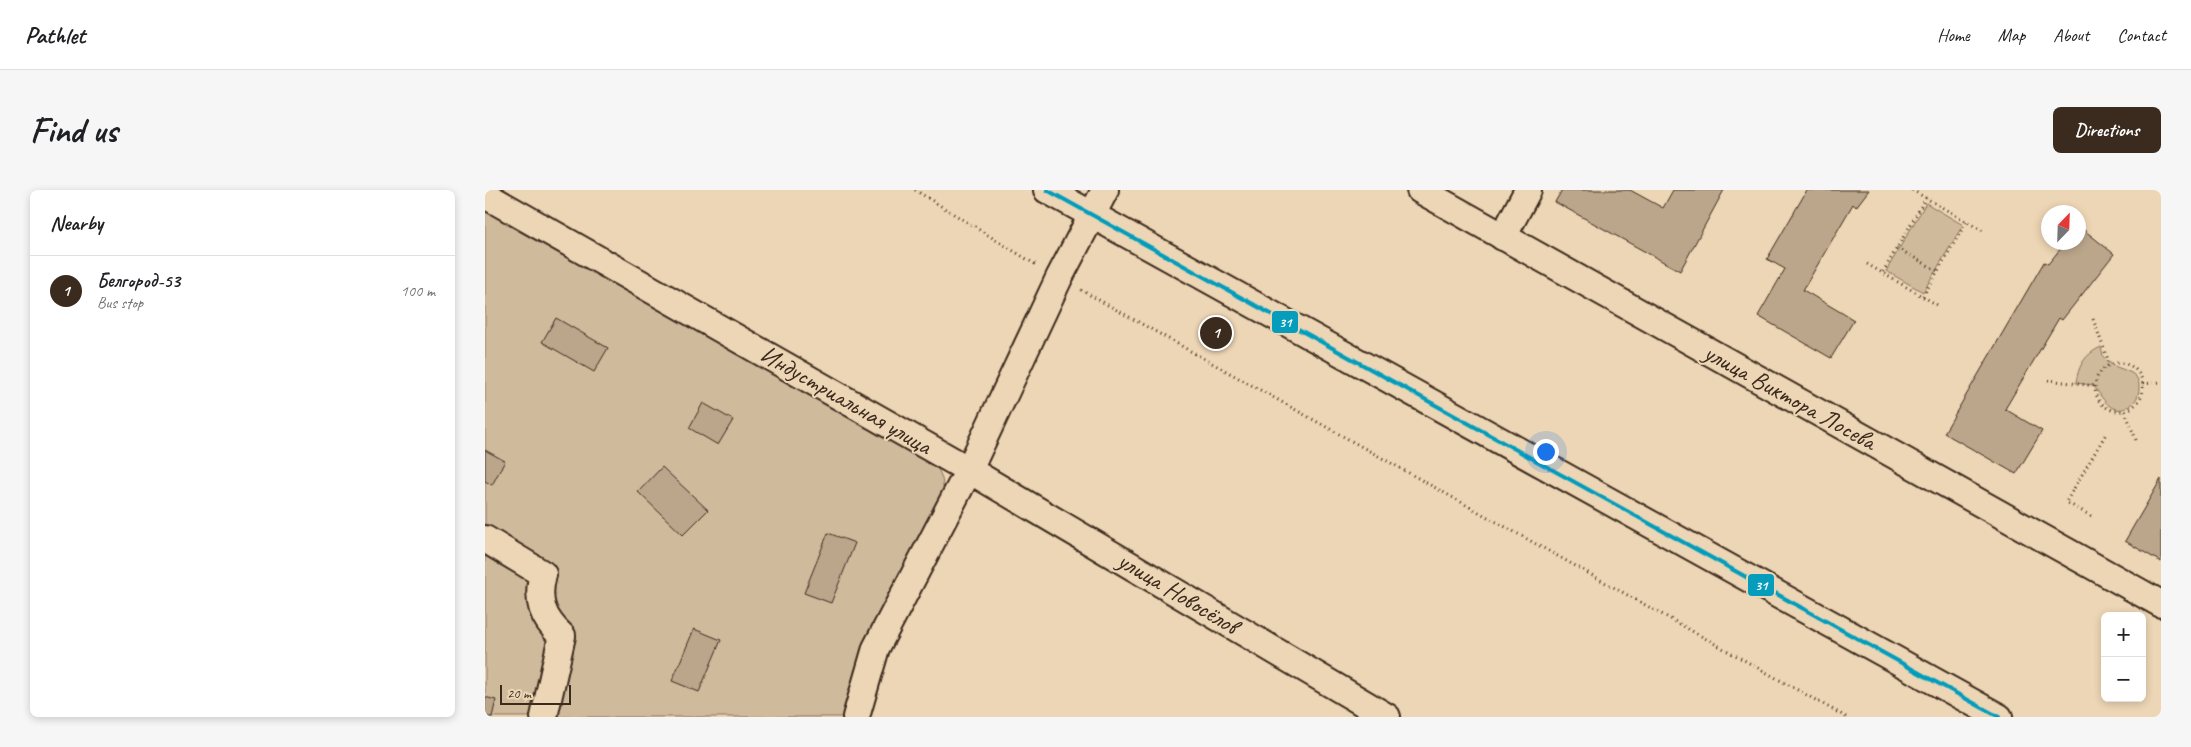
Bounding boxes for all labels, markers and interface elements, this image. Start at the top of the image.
text: Pathlet [25,20,85,50]
text: Home [1937,24,1970,46]
text: Map [1998,24,2025,46]
text: About [2053,24,2089,46]
text: Contact [2117,24,2166,46]
button: Directions [2053,107,2161,153]
text: Find us [30,108,117,153]
north arrow [2041,205,2086,250]
text: Nearby [50,210,103,236]
text: Белгород-53 [97,269,180,293]
text: 1 [62,281,70,301]
text: 100 m [401,281,435,301]
text: Bus stop [97,293,143,313]
line badge: 31 [1271,310,1299,334]
pin: 1 [1200,314,1232,352]
text: 31 [1279,314,1293,331]
street label: улица Виктора Лосева [1697,336,1884,459]
street label: Индустриальная улица [755,338,939,463]
your location [1533,439,1559,465]
street label: улица Новосёлов [1110,543,1248,644]
line badge: 31 [1747,573,1775,597]
text: 31 [1755,577,1769,594]
map controls [2101,612,2146,702]
button: + [2101,612,2146,657]
button: − [2101,657,2146,702]
scale bar [500,682,571,705]
text: 20 m [507,685,531,702]

